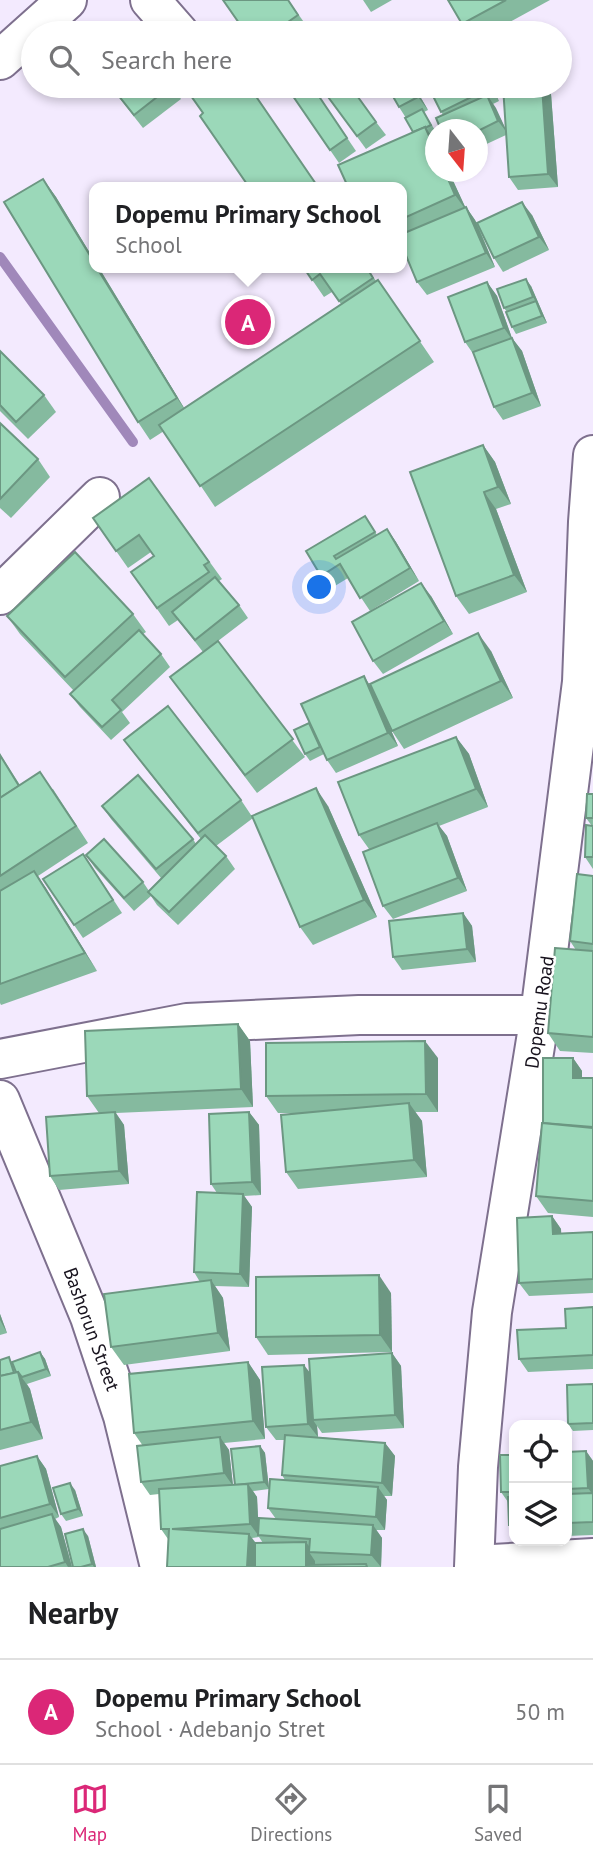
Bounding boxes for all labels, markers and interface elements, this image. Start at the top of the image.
search box [21,21,572,98]
icon: search [45,41,83,79]
text: Search here [101,43,232,76]
north arrow [425,119,488,182]
popup [89,182,407,273]
text: Dopemu Primary School [115,197,381,230]
text: School [115,230,182,259]
pin: A [225,296,271,348]
your location [302,570,336,604]
street label: Dopemu Road [519,954,559,1070]
street label: Bashorun Street [59,1264,126,1395]
map controls [509,1420,572,1546]
button: locate [509,1420,572,1483]
button: layers [509,1483,572,1546]
text: Nearby [28,1593,118,1632]
text: Dopemu Primary School [95,1681,361,1714]
text: A [44,1697,58,1726]
text: 50 m [515,1697,565,1726]
text: School · Adebanjo Stret [95,1714,325,1743]
tab: Map [71,1780,109,1846]
tab: Directions [250,1780,332,1846]
tab: Saved [474,1780,522,1846]

